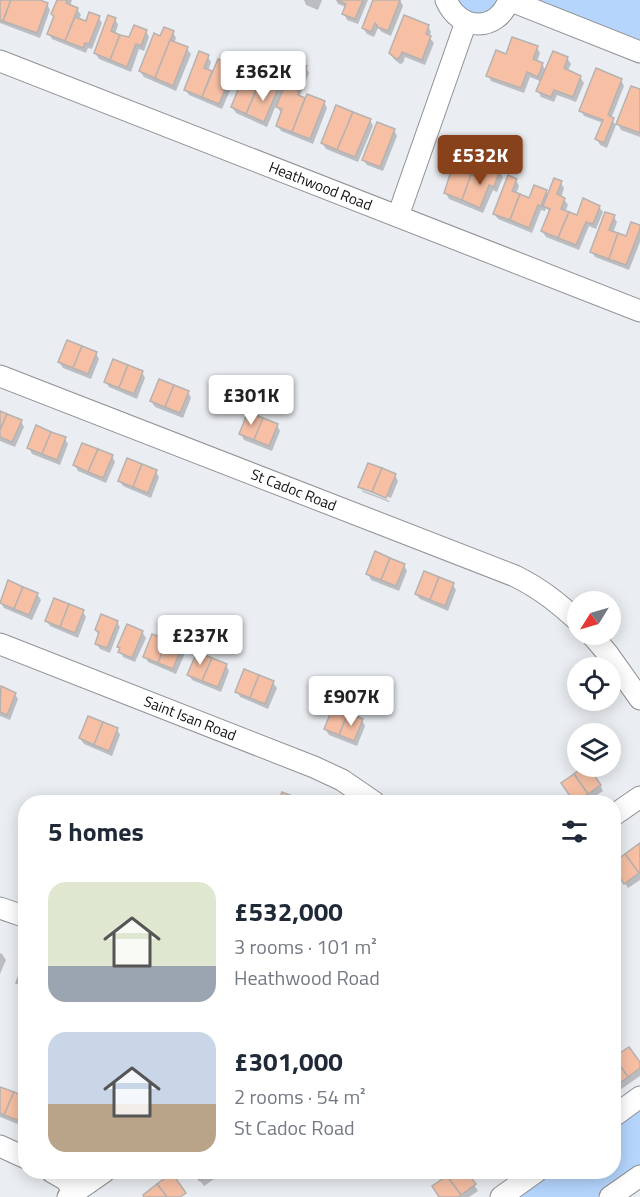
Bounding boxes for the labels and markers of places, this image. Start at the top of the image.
pin: £362K [221,51,305,102]
pin: £532K [438,135,522,186]
pin: £301K [209,375,293,426]
pin: £237K [158,615,242,666]
pin: £907K [309,676,393,727]

